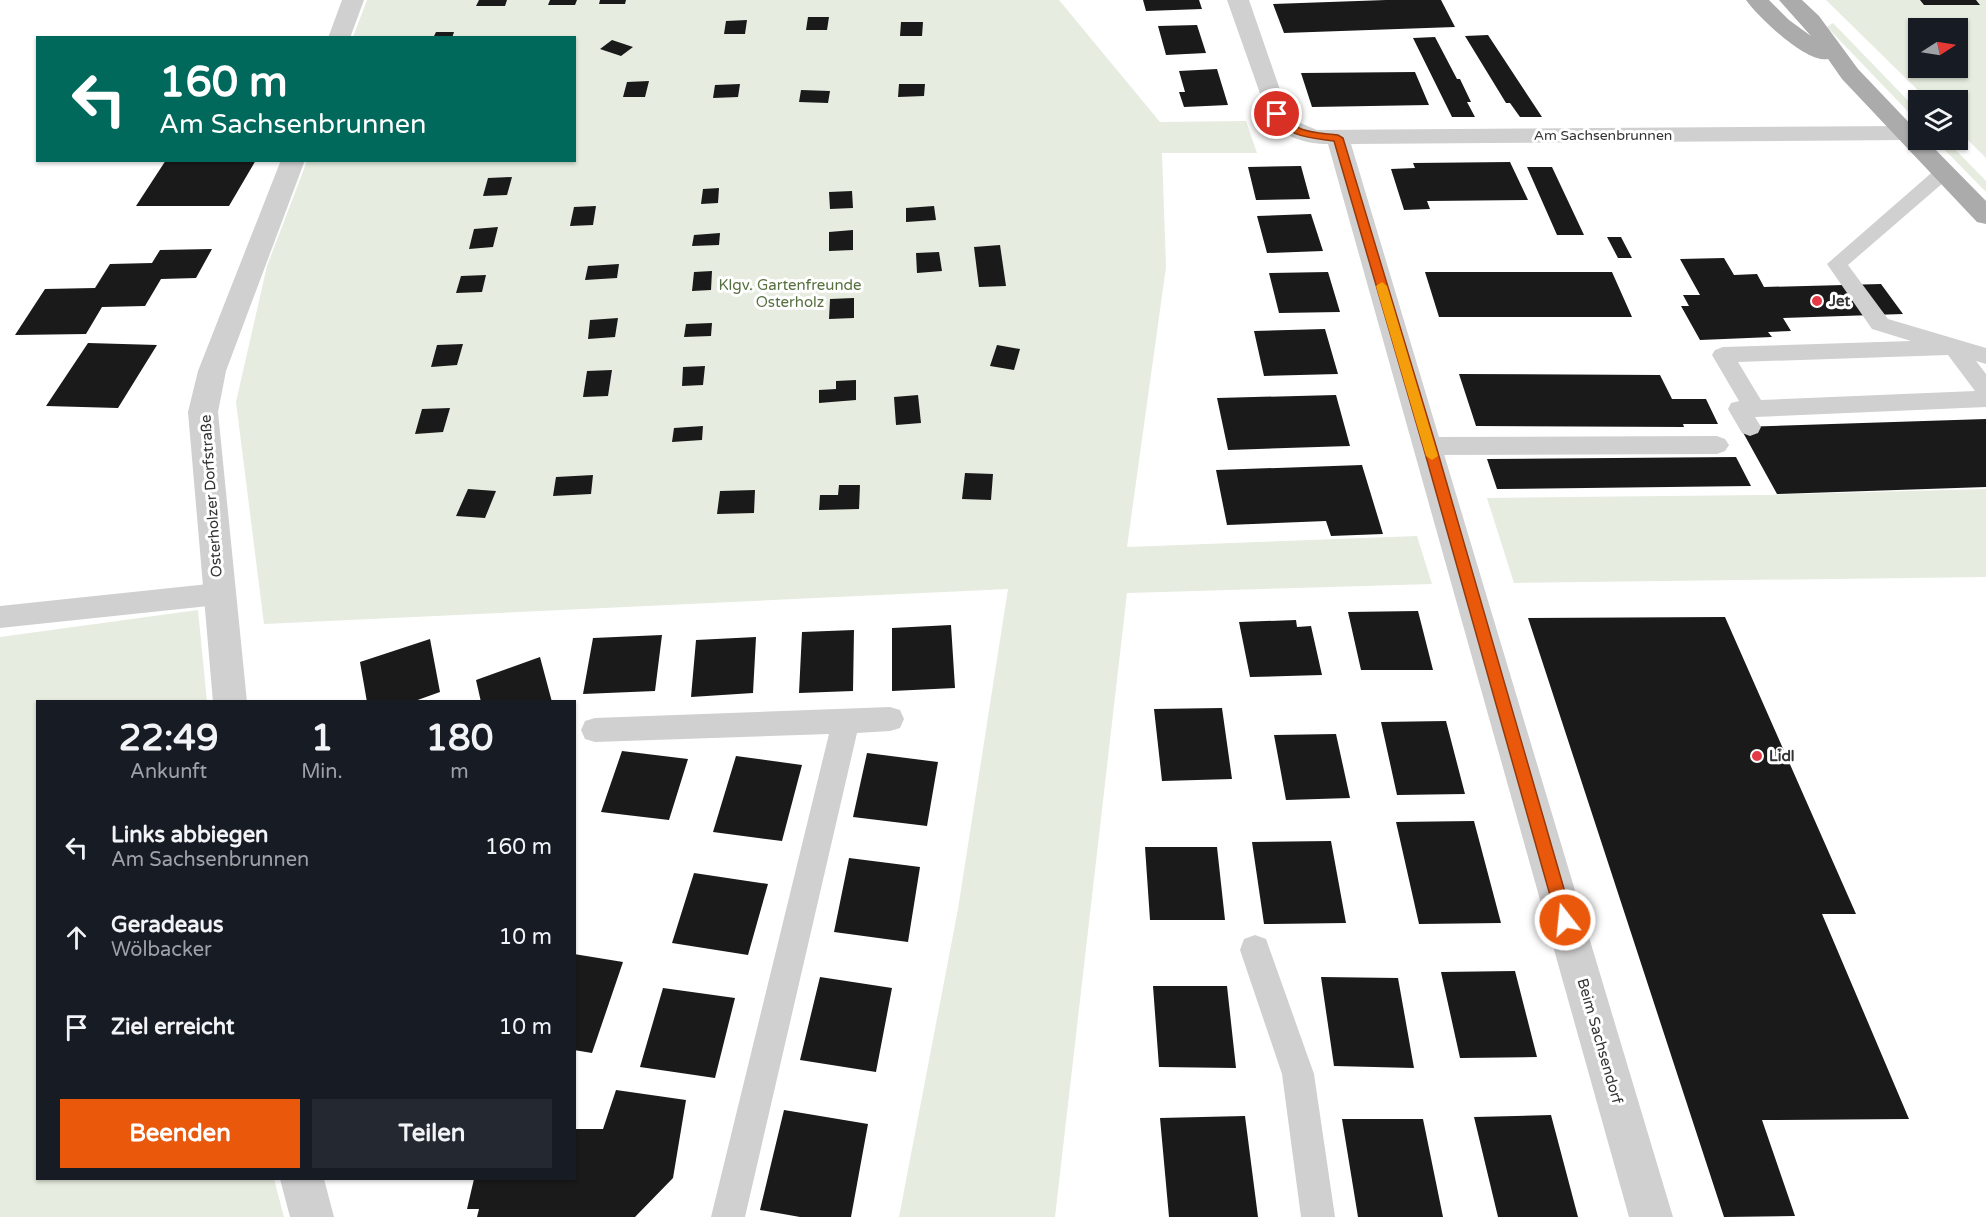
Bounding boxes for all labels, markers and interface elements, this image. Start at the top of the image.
north arrow [1908,18,1968,78]
map controls [1908,18,1968,150]
text: 160 m [159,57,288,108]
icon: left [60,60,138,138]
pin [1251,88,1302,139]
button: layers [1908,90,1968,150]
icon: arrive [1260,97,1293,130]
text: Am Sachsenbrunnen [159,108,427,141]
street label: Am Sachsenbrunnen [1534,127,1672,144]
park label: Klgv. Gartenfreunde Osterholz [719,276,861,311]
place label: Jet [1828,292,1850,310]
marker: Jet [1810,294,1824,308]
street label: Osterholzer Dorfstraße [196,414,226,578]
text: 22:49 [119,717,219,760]
text: 1 [311,717,333,760]
text: 180 [425,717,493,760]
place label: Lidl [1769,747,1795,765]
marker: Lidl [1750,749,1764,763]
text: Ankunft [130,760,207,784]
text: Min. [301,760,343,784]
text: m [450,760,469,784]
text: Links abbiegen [111,822,269,848]
icon: left [60,831,93,864]
text: 160 m [485,834,552,860]
text: Am Sachsenbrunnen [111,848,309,872]
position arrow [1533,888,1597,952]
text: Geradeaus [111,912,223,938]
icon: ahead [60,921,93,954]
text: 10 m [498,924,552,950]
text: Wölbacker [111,938,212,962]
street label: Beim Sachsendorf [1573,976,1627,1106]
icon: arrive [60,1011,93,1044]
text: Ziel erreicht [111,1014,234,1040]
text: 10 m [498,1014,552,1040]
button: Beenden [60,1099,300,1168]
button: Teilen [312,1099,552,1168]

